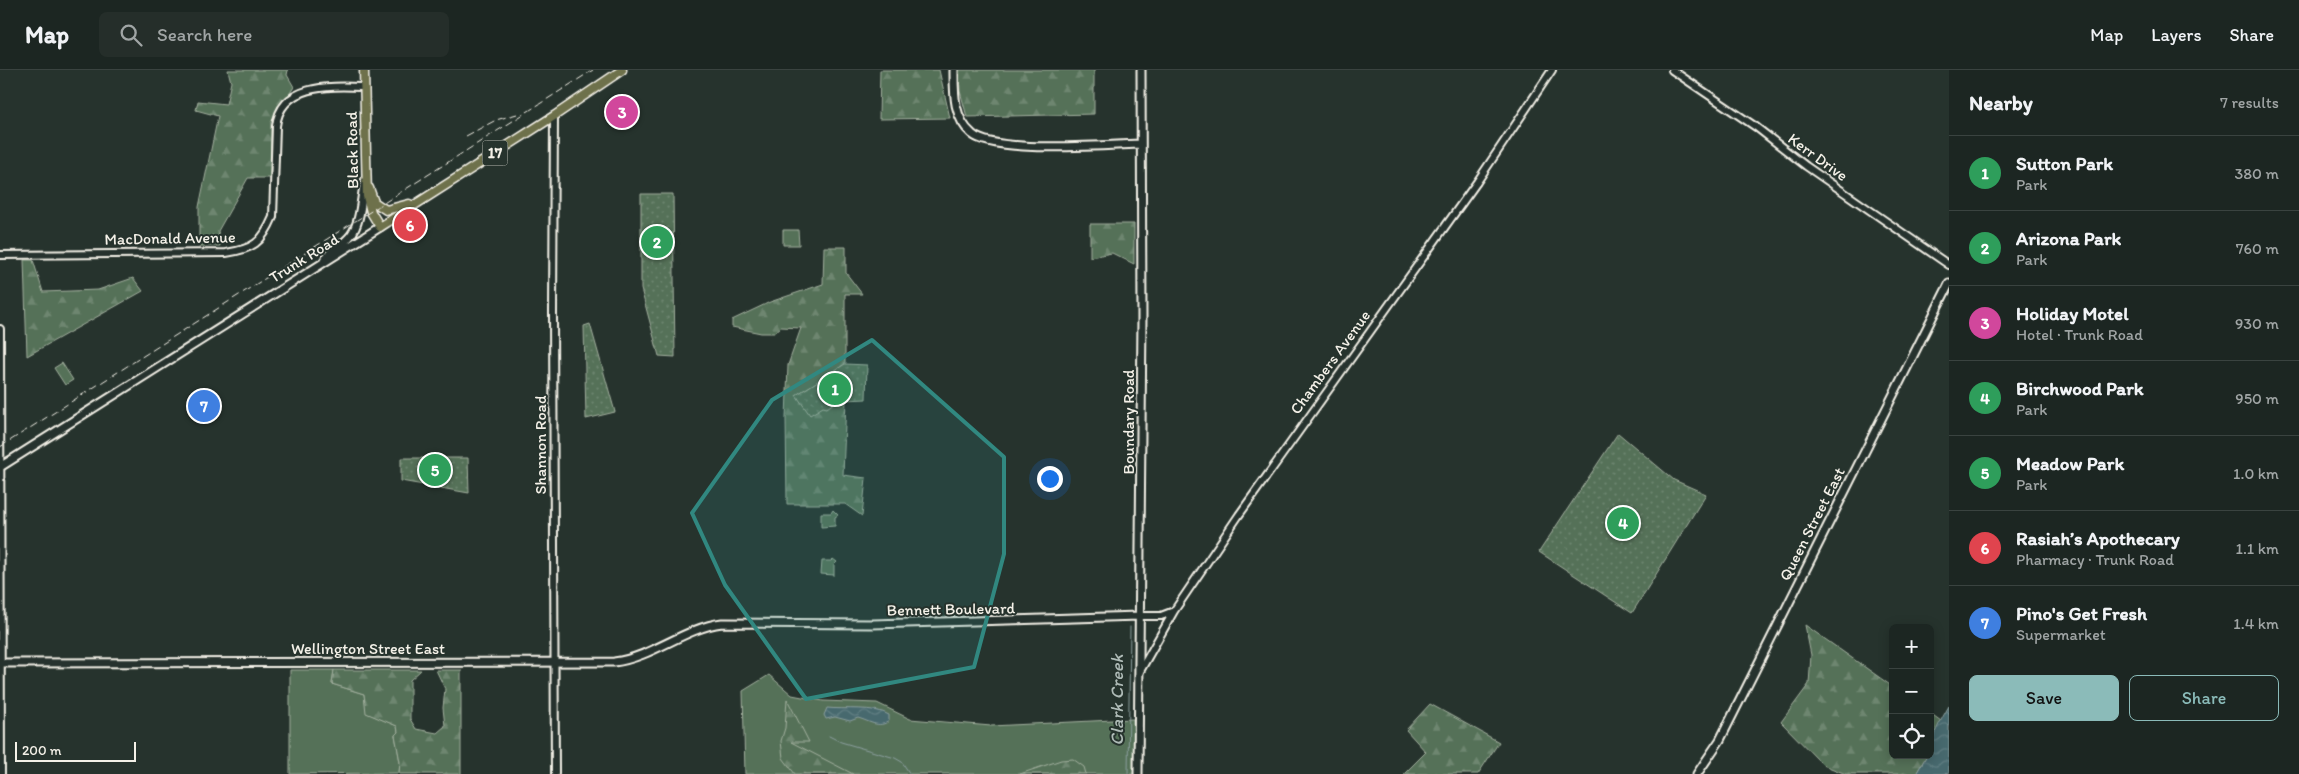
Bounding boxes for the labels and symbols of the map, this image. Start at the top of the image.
pin: 3 [606,93,638,131]
street label: Black Road [342,111,362,189]
street label: Kerr Drive [1784,129,1852,185]
road number: 17 [482,140,508,166]
pin: 6 [394,206,426,244]
pin: 2 [641,223,673,261]
street label: MacDonald Avenue [104,227,236,249]
street label: Trunk Road [266,229,343,287]
street label: Chambers Avenue [1286,306,1374,418]
street label: Boundary Road [1119,369,1138,474]
pin: 1 [819,370,851,408]
pin: 7 [188,387,220,425]
street label: Shannon Road [531,395,550,495]
pin: 5 [419,451,451,489]
street label: Queen Street East [1775,464,1849,584]
your location [1037,466,1063,492]
pin: 4 [1607,504,1639,542]
street label: Bennett Boulevard [887,598,1016,620]
street label: Wellington Street East [291,639,445,658]
water label: Clark Creek [1106,653,1128,746]
scale bar [15,739,136,762]

